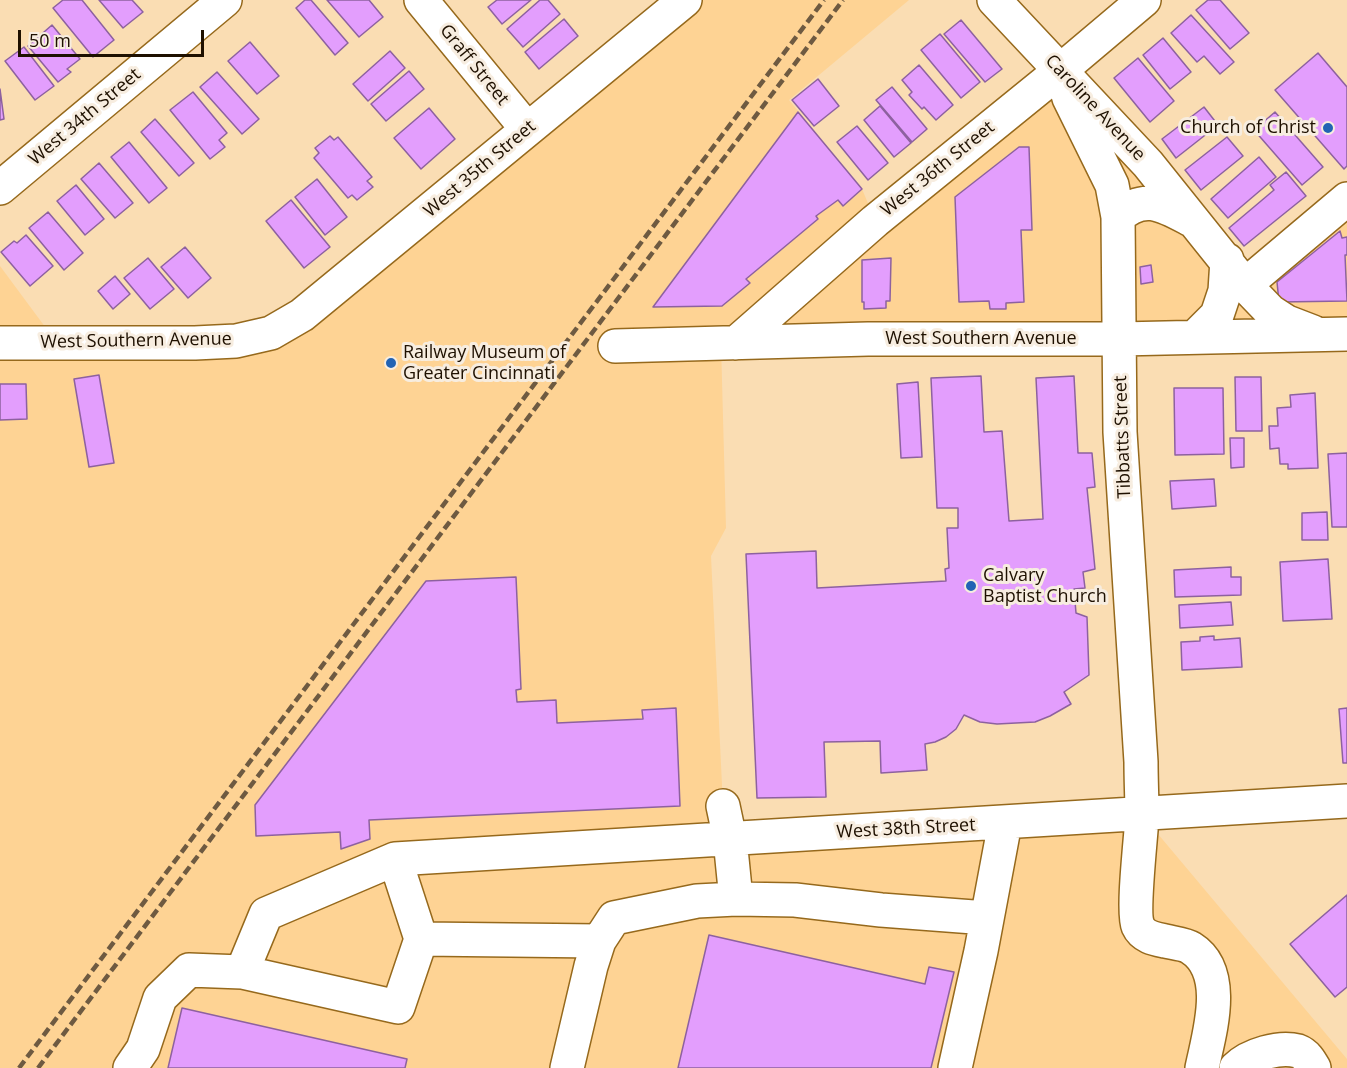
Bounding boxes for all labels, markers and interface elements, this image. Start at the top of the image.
scale bar [21,18,207,56]
street label: Graff Street [435,20,513,110]
text: 50 m [29,28,71,52]
street label: Caroline Avenue [1040,50,1150,166]
street label: West 34th Street [25,64,145,170]
street label: West 35th Street [420,116,540,222]
street label: West 36th Street [877,117,999,221]
place label: Church of Christ [1180,117,1316,139]
marker: Church of Christ [1321,121,1335,135]
street label: West Southern Avenue [885,328,1077,350]
street label: West Southern Avenue [40,329,232,353]
place label: Railway Museum of Greater Cincinnati [403,342,566,385]
marker: Railway Museum of Greater Cincinnati [384,356,398,370]
street label: Tibbatts Street [1110,375,1136,499]
place label: Calvary Baptist Church [983,565,1107,608]
marker: Calvary Baptist Church [964,579,978,593]
street label: West 38th Street [836,815,976,843]

